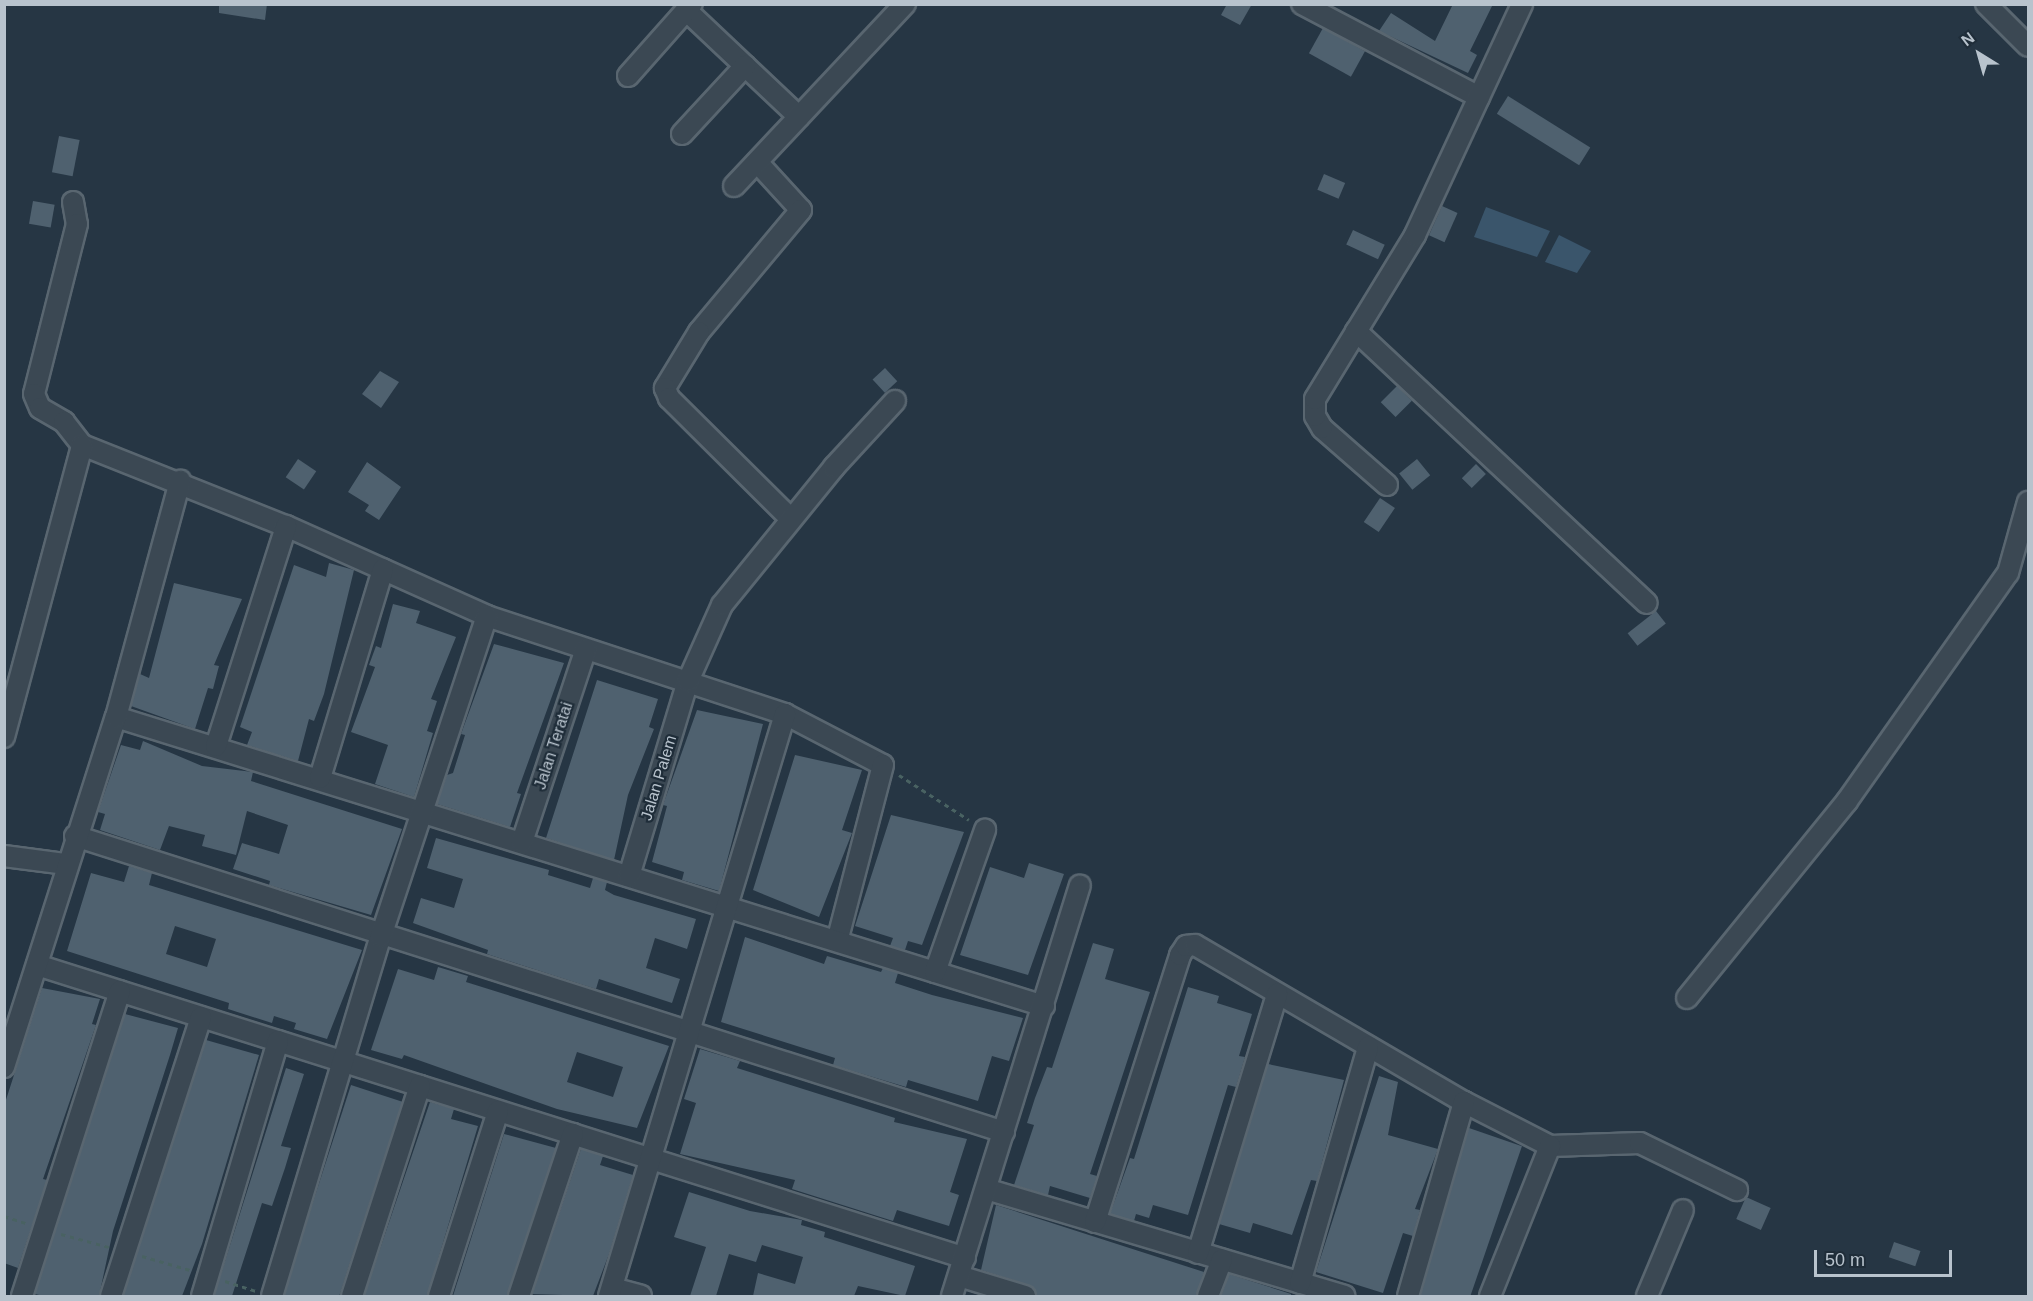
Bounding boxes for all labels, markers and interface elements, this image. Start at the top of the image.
north arrow [1949,24,2009,84]
text: N [1958,29,1978,49]
street label: Jalan Teratai [531,700,577,792]
street label: Jalan Palem [637,733,681,823]
scale bar [1817,1238,1955,1276]
text: 50 m [1825,1250,1865,1270]

